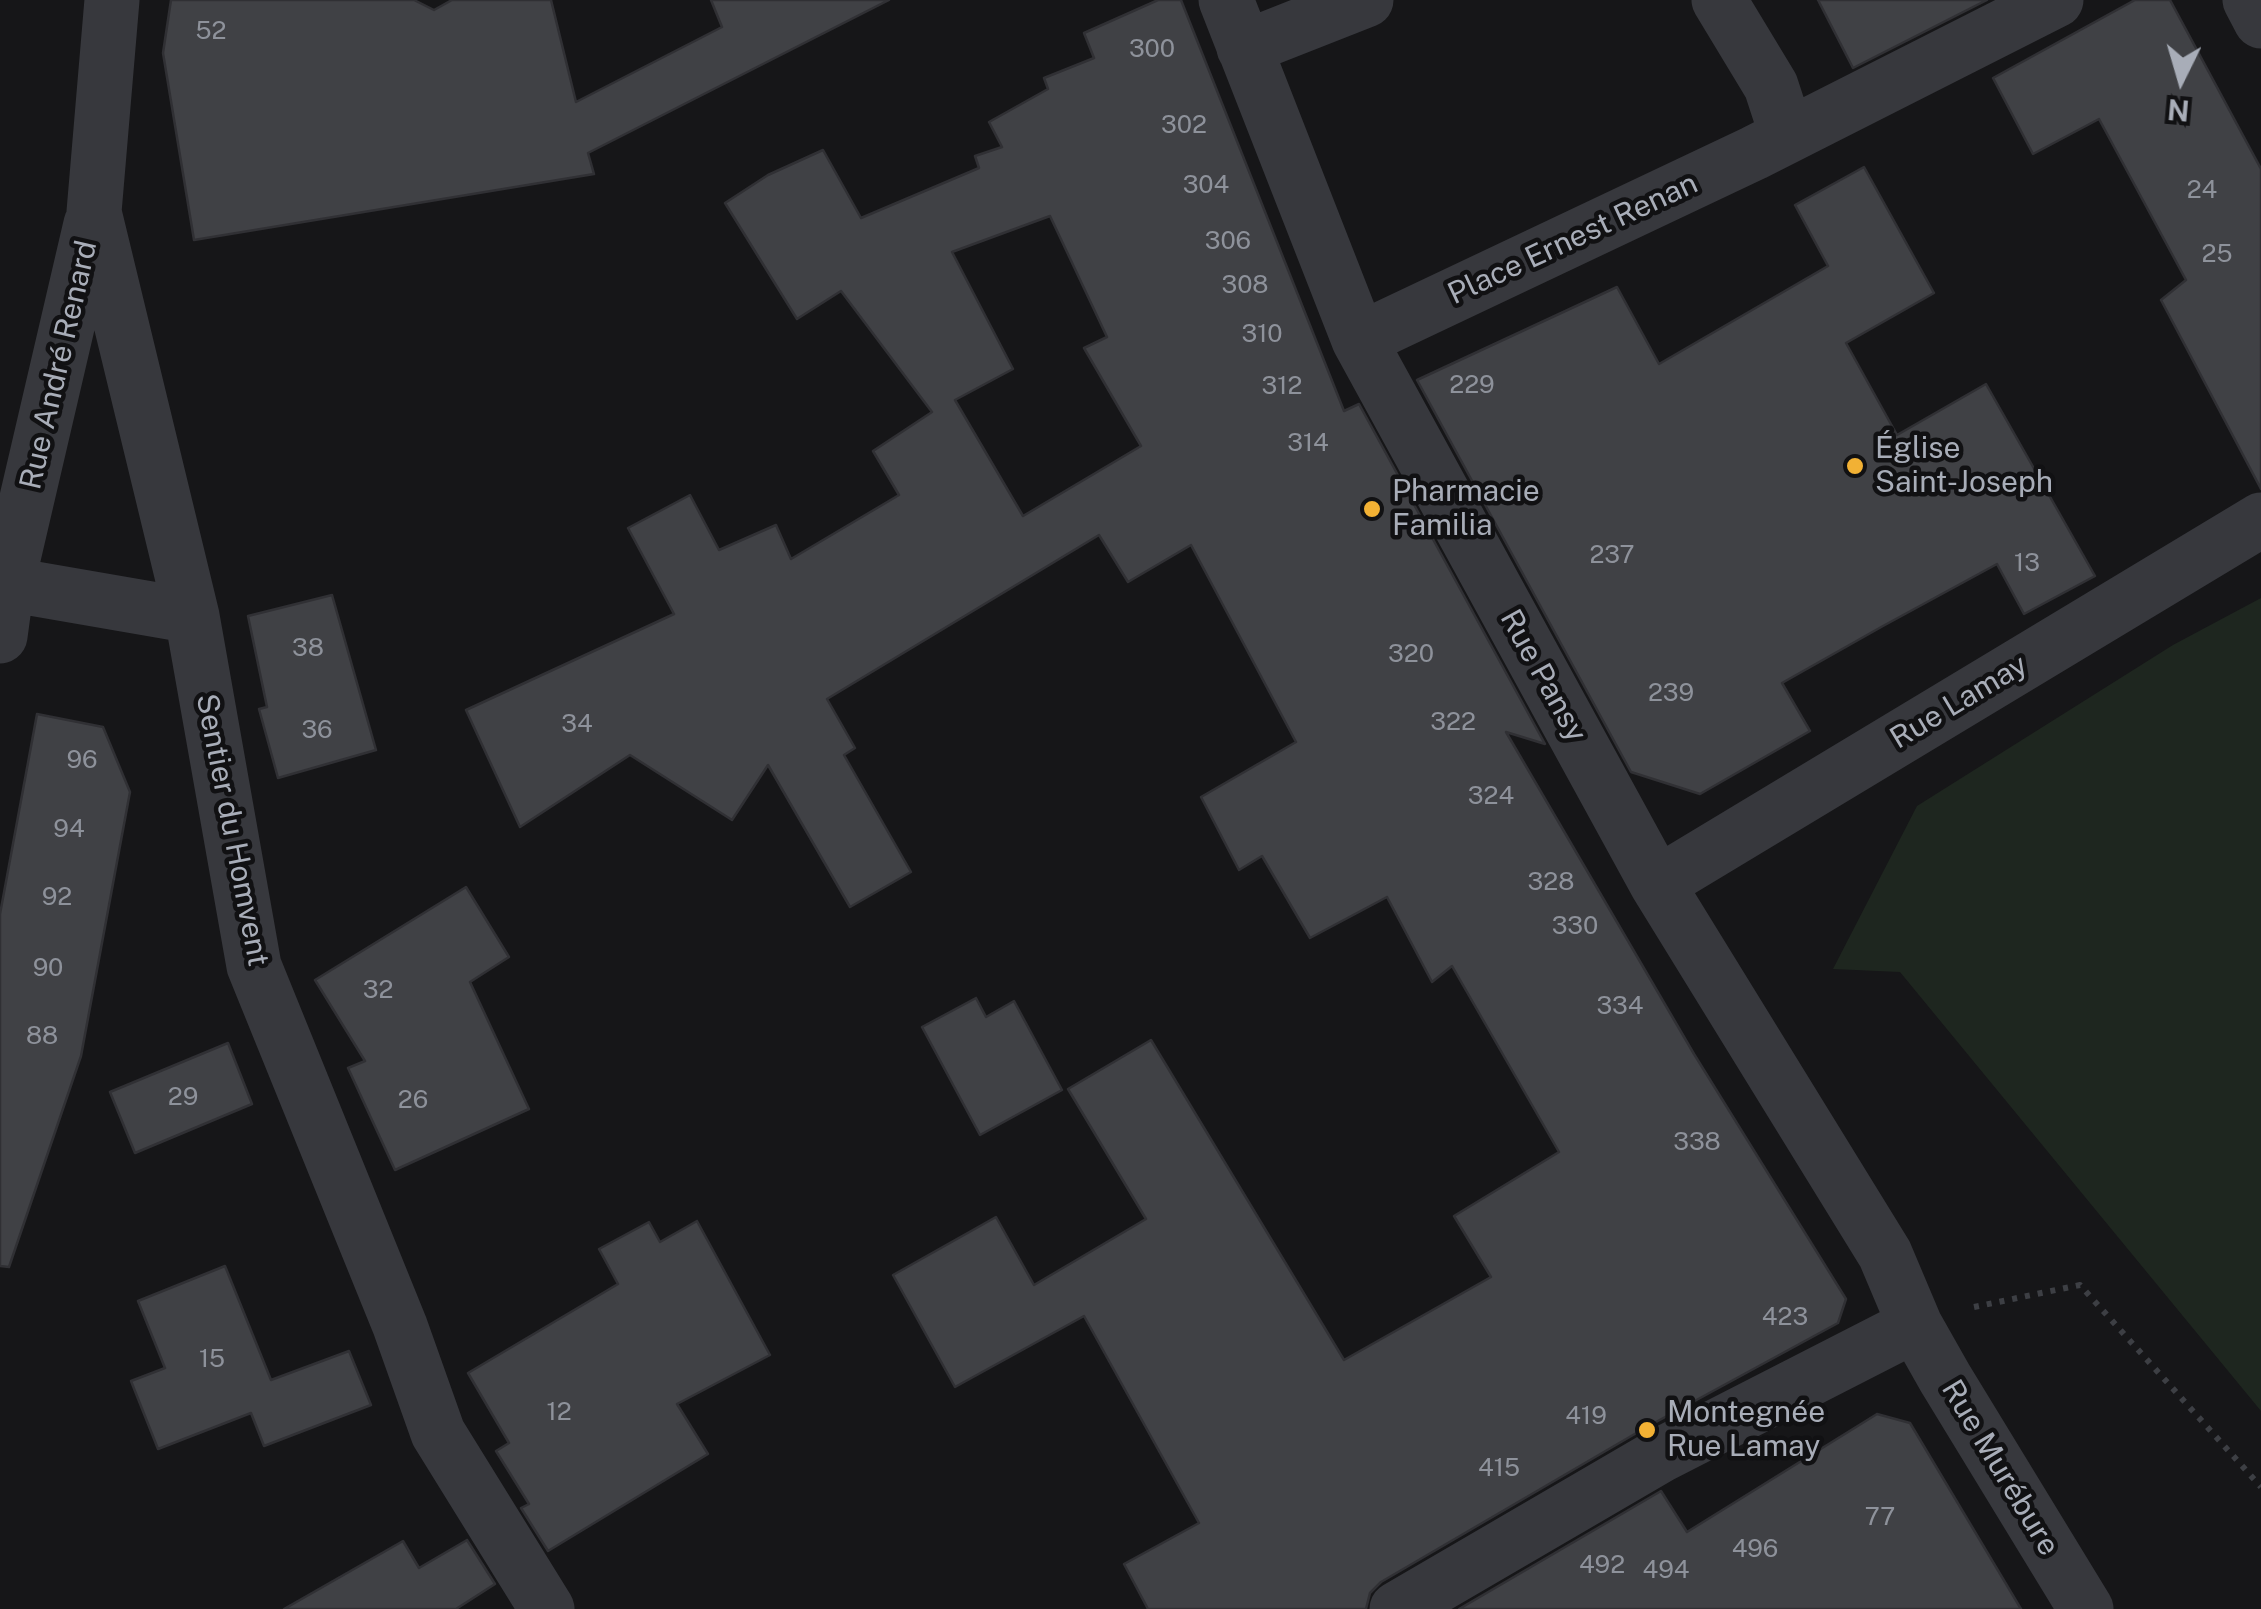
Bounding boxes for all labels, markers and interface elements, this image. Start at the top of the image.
house number: 52 [196,16,226,46]
north arrow [2131,30,2231,130]
house number: 300 [1129,34,1175,64]
text: N [2166,93,2191,128]
house number: 302 [1161,110,1207,140]
street label: Place Ernest Renan [1443,165,1703,313]
house number: 304 [1183,170,1229,200]
house number: 24 [2187,175,2217,205]
house number: 306 [1205,226,1251,256]
street label: Rue André Renard [13,237,105,493]
house number: 25 [2202,239,2232,269]
house number: 308 [1222,270,1268,300]
house number: 310 [1241,319,1283,349]
house number: 229 [1449,370,1495,400]
house number: 312 [1262,371,1302,401]
house number: 314 [1287,428,1329,458]
place label: Église Saint-Joseph [1875,431,2053,502]
marker: Église Saint-Joseph [1844,455,1866,477]
place label: Pharmacie Familia [1392,474,1540,544]
marker: Pharmacie Familia [1361,498,1383,520]
house number: 237 [1589,540,1635,570]
house number: 13 [2014,548,2040,578]
street label: Rue Pansy [1492,604,1594,748]
house number: 38 [292,633,324,663]
house number: 320 [1388,639,1434,669]
street label: Rue Lamay [1884,647,2034,757]
house number: 239 [1648,678,1694,708]
street label: Sentier du Homvent [188,691,276,969]
house number: 322 [1430,707,1476,737]
house number: 34 [561,709,593,739]
house number: 36 [301,715,333,745]
house number: 96 [66,745,98,775]
house number: 324 [1468,781,1514,811]
house number: 94 [53,814,85,844]
house number: 328 [1528,867,1574,897]
house number: 92 [42,882,72,912]
house number: 330 [1552,911,1598,941]
house number: 90 [33,953,63,983]
house number: 32 [363,975,393,1005]
house number: 334 [1596,991,1644,1021]
house number: 88 [26,1021,58,1051]
house number: 29 [168,1082,198,1112]
house number: 26 [398,1085,428,1115]
house number: 338 [1673,1127,1721,1157]
house number: 423 [1762,1302,1808,1332]
house number: 15 [199,1344,225,1374]
street label: Rue Murébure [1933,1374,2067,1562]
place label: Montegnée Rue Lamay [1667,1395,1825,1466]
house number: 12 [546,1397,572,1427]
house number: 419 [1565,1401,1607,1431]
marker: Montegnée Rue Lamay [1636,1419,1658,1441]
house number: 415 [1478,1453,1520,1483]
house number: 77 [1865,1502,1895,1532]
house number: 496 [1732,1534,1778,1564]
house number: 492 [1579,1550,1625,1580]
house number: 494 [1643,1555,1689,1585]

